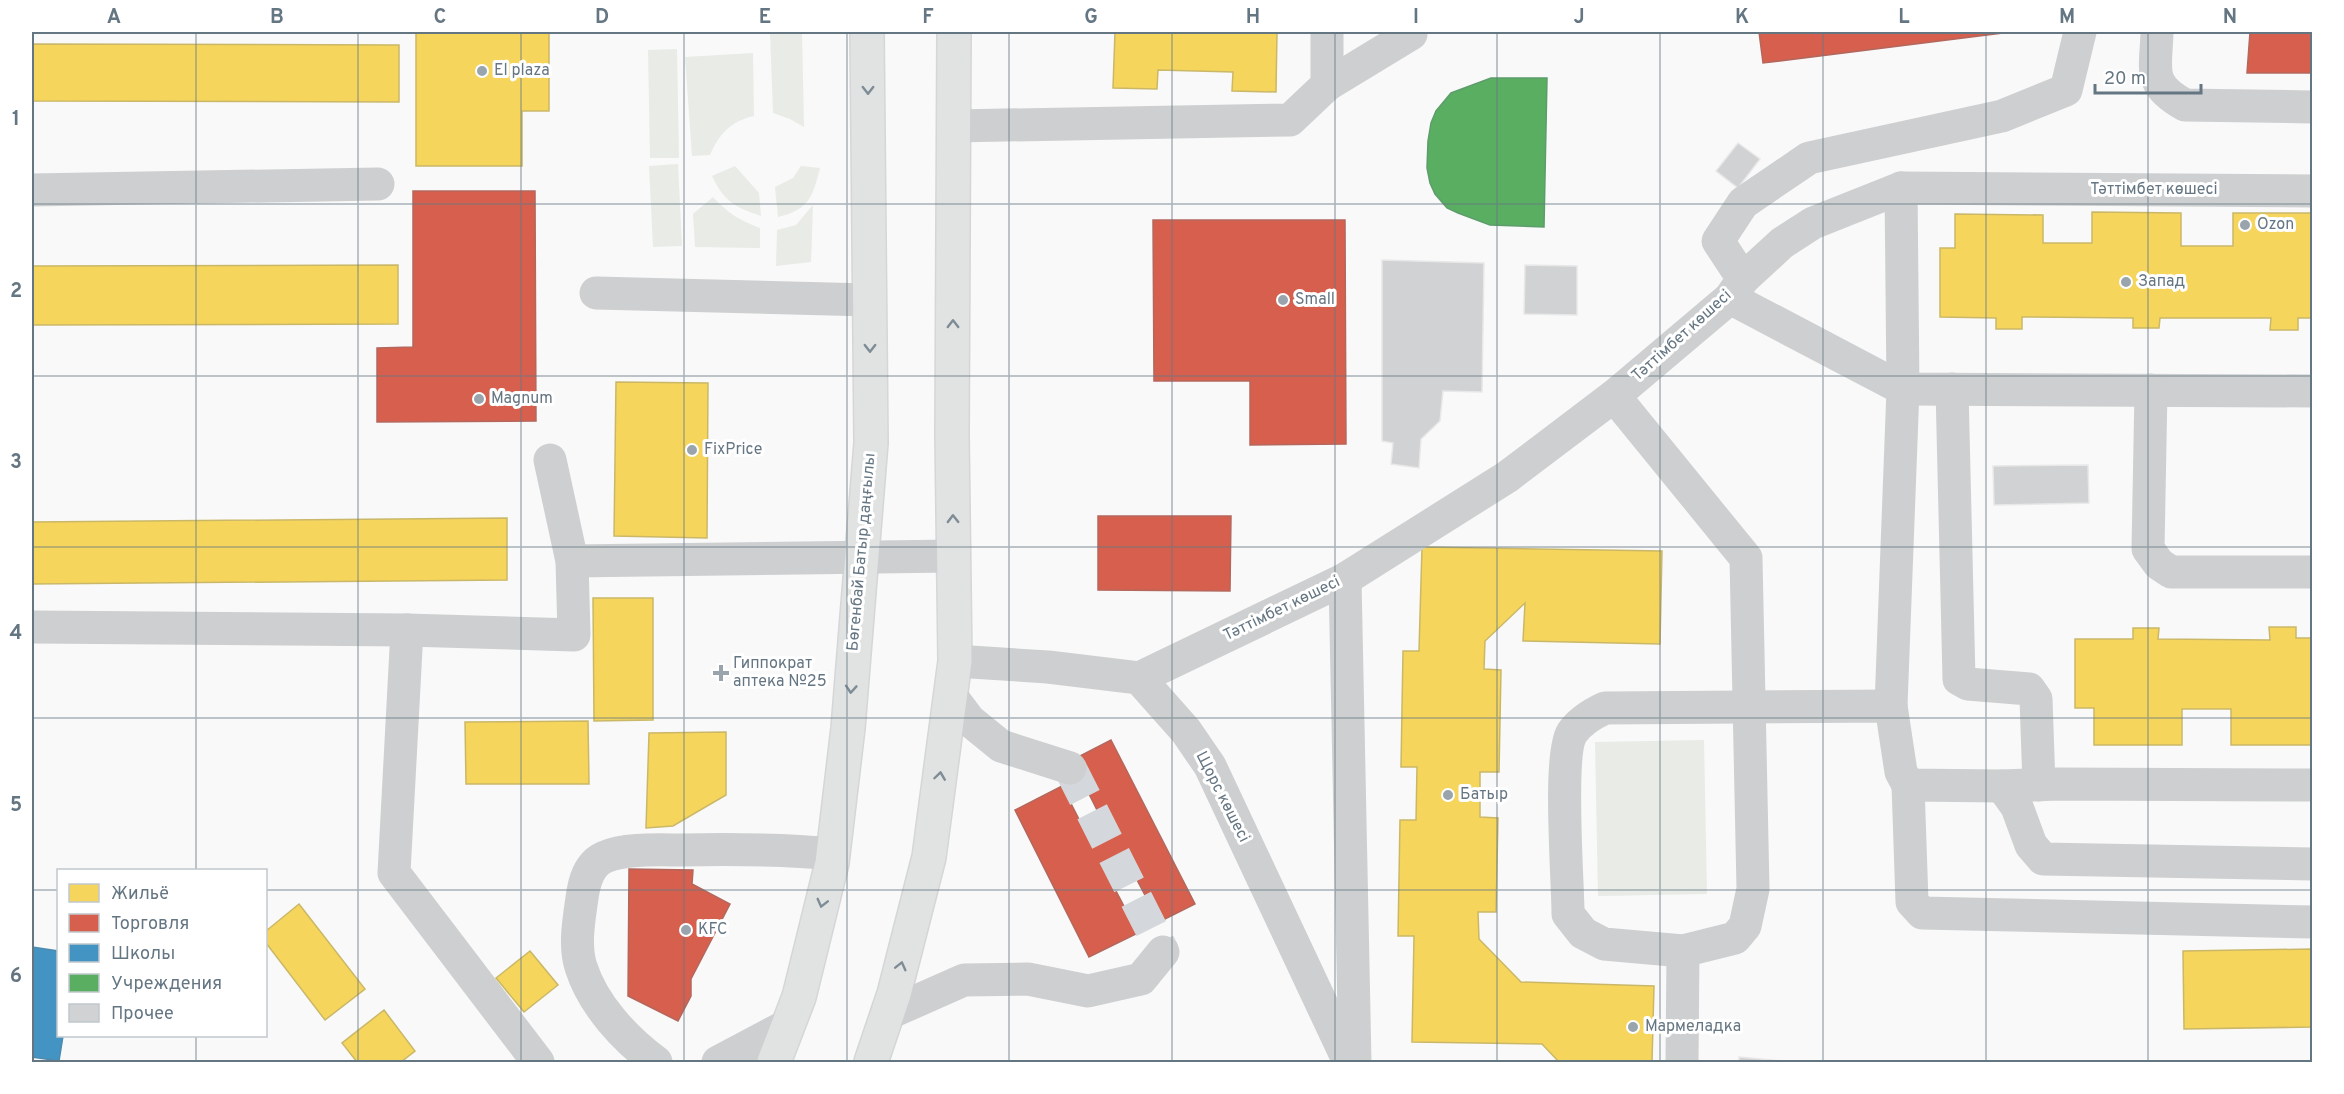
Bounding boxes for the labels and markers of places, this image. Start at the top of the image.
place label: El plaza [494,61,550,81]
marker: El plaza [475,64,489,78]
place label: Ozon [2257,215,2294,235]
marker: Ozon [2238,218,2252,232]
place label: Запад [2138,272,2185,292]
marker: Запад [2119,275,2133,289]
place label: Small [1295,290,1335,310]
marker: Small [1276,293,1290,307]
place label: Magnum [491,389,553,409]
marker: Magnum [472,392,486,406]
place label: FixPrice [704,440,762,460]
marker: FixPrice [685,443,699,457]
place label: Гиппократ аптека №25 [733,654,827,692]
marker: Гиппократ аптека №25 [714,666,728,680]
place label: Батыр [1460,785,1508,805]
marker: Батыр [1441,788,1455,802]
place label: KFC [698,920,727,940]
marker: KFC [679,923,693,937]
place label: Мармеладка [1645,1017,1741,1037]
marker: Мармеладка [1626,1020,1640,1034]

